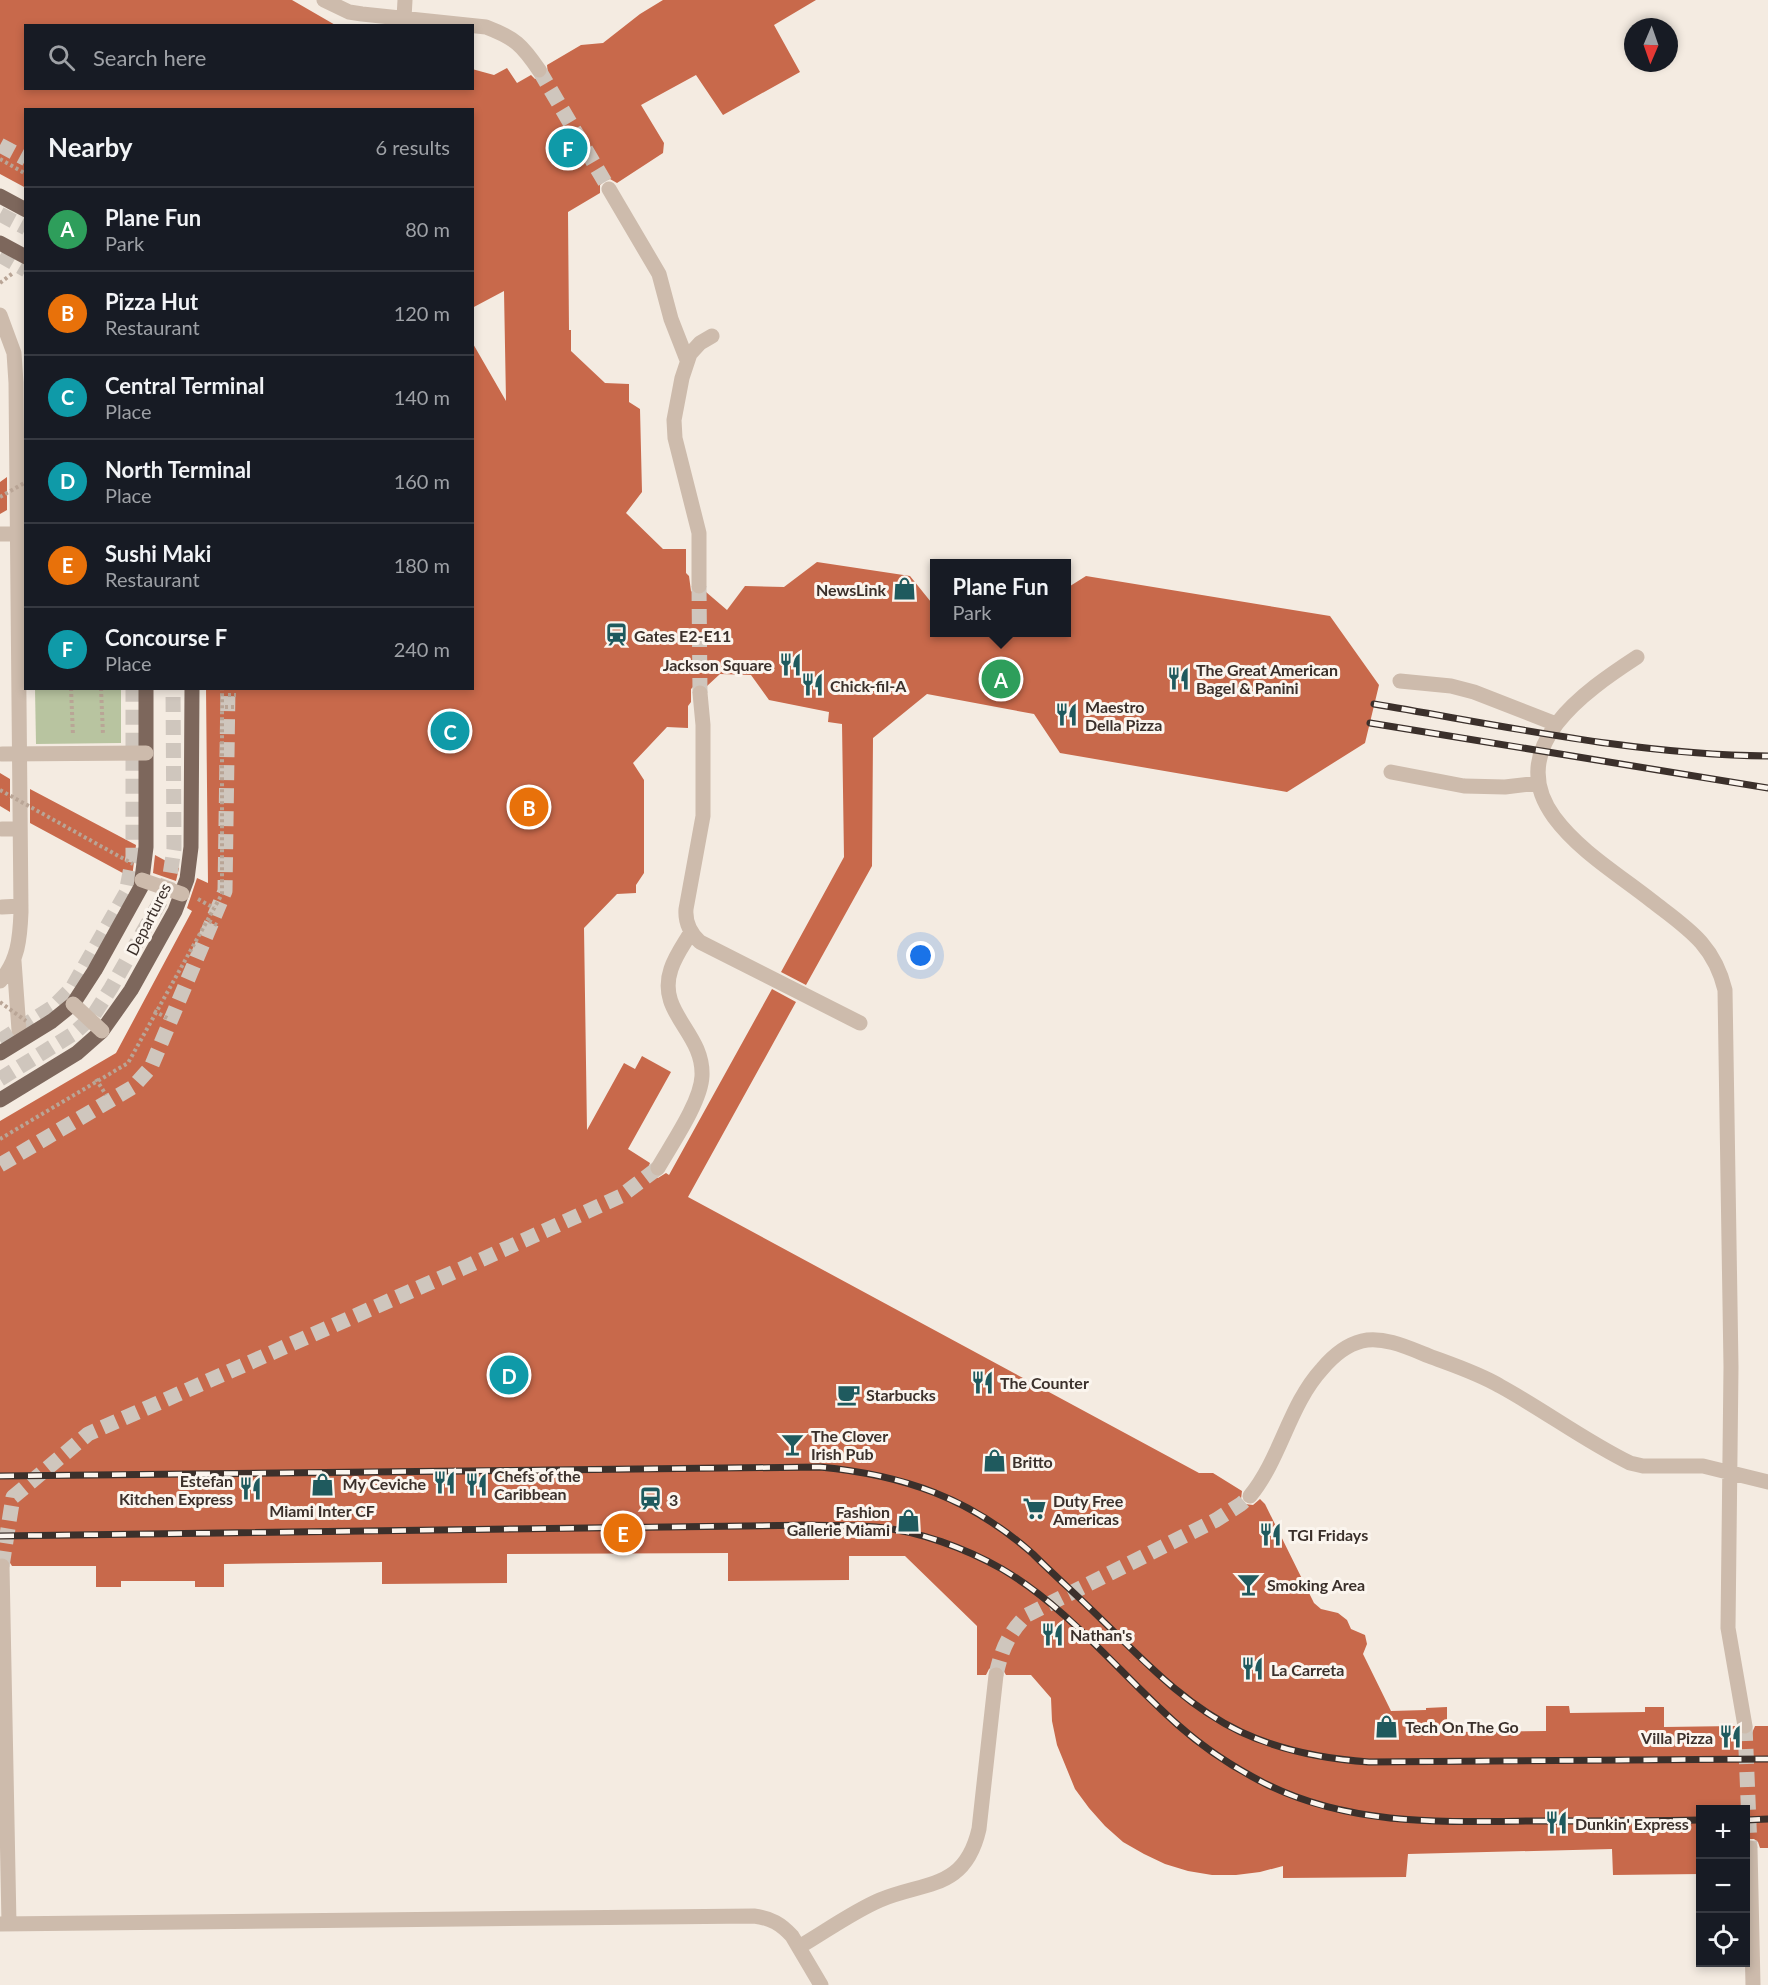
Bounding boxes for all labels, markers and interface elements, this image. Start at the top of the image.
north arrow [1624,18,1678,72]
search box [24,24,474,90]
icon: search [45,41,78,74]
text: Search here [93,44,206,71]
pin: F [548,126,588,170]
text: Nearby [48,131,133,163]
text: 6 results [375,135,450,159]
text: Plane Fun [105,204,201,231]
text: A [61,217,74,241]
text: 80 m [405,217,450,241]
text: Park [105,231,144,255]
text: Pizza Hut [105,288,198,315]
text: B [61,301,74,325]
text: 120 m [394,301,450,325]
text: Restaurant [105,315,200,339]
text: Central Terminal [105,372,264,399]
text: C [61,385,74,409]
text: 140 m [394,385,450,409]
text: Place [105,399,152,423]
text: North Terminal [105,456,251,483]
text: D [60,469,75,493]
text: 160 m [394,469,450,493]
text: Place [105,483,152,507]
text: Sushi Maki [105,540,211,567]
text: E [62,553,73,577]
text: 180 m [394,553,450,577]
popup [930,559,1071,637]
text: Restaurant [105,567,200,591]
text: Plane Fun [952,573,1049,600]
shop icon: NewsLink [891,576,917,602]
place label: NewsLink [816,580,886,599]
text: Park [952,600,991,624]
station icon: Gates E2-E11 [603,622,629,648]
text: Concourse F [105,624,227,651]
place label: Gates E2-E11 [634,626,731,645]
text: F [62,637,73,661]
text: 240 m [394,637,450,661]
text: Place [105,651,152,675]
restaurant icon: Jackson Square [777,651,803,677]
place label: Jackson Square [663,655,772,674]
pin: A [982,656,1020,702]
place label: The Great American Bagel & Panini [1196,660,1338,697]
restaurant icon: The Great American Bagel & Panini [1165,665,1191,691]
restaurant icon: Chick-fil-A [799,672,825,698]
place label: Chick-fil-A [830,676,907,695]
place label: Maestro Della Pizza [1085,697,1162,734]
restaurant icon: Maestro Della Pizza [1054,702,1080,728]
pin: C [430,708,470,754]
pin: B [510,784,548,830]
street label: Departures [122,880,174,958]
your location [906,941,935,970]
pin: D [490,1352,528,1398]
restaurant icon: The Counter [969,1369,995,1395]
place label: The Counter [1000,1373,1089,1392]
cafe icon: Starbucks [835,1381,861,1407]
place label: Starbucks [866,1385,936,1404]
place label: The Clover Irish Pub [811,1426,888,1463]
bar icon: The Clover Irish Pub [780,1431,806,1457]
shop icon: Britto [981,1448,1007,1474]
place label: Britto [1012,1452,1053,1471]
place label: Chefs of the Caribbean [494,1466,581,1503]
restaurant icon: My Ceviche [431,1470,457,1496]
place label: Estefan Kitchen Express [119,1471,233,1508]
restaurant icon: Chefs of the Caribbean [463,1471,489,1497]
shop icon: Miami Inter CF [309,1472,335,1498]
place label: My Ceviche [343,1474,426,1493]
restaurant icon: Estefan Kitchen Express [238,1476,264,1502]
station icon: 3 [638,1486,664,1512]
place label: 3 [669,1490,678,1509]
place label: Duty Free Americas [1052,1491,1124,1528]
supermarket icon: Duty Free Americas [1022,1496,1048,1522]
place label: Miami Inter CF [269,1501,375,1520]
place label: Fashion Gallerie Miami [787,1502,890,1539]
shop icon: Fashion Gallerie Miami [895,1507,921,1533]
pin: E [604,1510,642,1556]
restaurant icon: TGI Fridays [1257,1521,1283,1547]
place label: TGI Fridays [1288,1525,1368,1544]
bar icon: Smoking Area [1236,1571,1262,1597]
place label: Smoking Area [1267,1575,1365,1594]
restaurant icon: Nathan's [1039,1621,1065,1647]
place label: Nathan's [1070,1625,1132,1644]
restaurant icon: La Carreta [1240,1656,1266,1682]
place label: La Carreta [1271,1660,1344,1679]
shop icon: Tech On The Go [1374,1713,1400,1739]
place label: Tech On The Go [1405,1717,1519,1736]
restaurant icon: Villa Pizza [1718,1724,1744,1750]
place label: Villa Pizza [1640,1728,1713,1747]
map controls [1696,1805,1750,1967]
button: + [1696,1805,1750,1859]
restaurant icon: Dunkin' Express [1544,1810,1570,1836]
place label: Dunkin' Express [1575,1814,1689,1833]
button: − [1696,1859,1750,1913]
button: locate [1696,1913,1750,1967]

